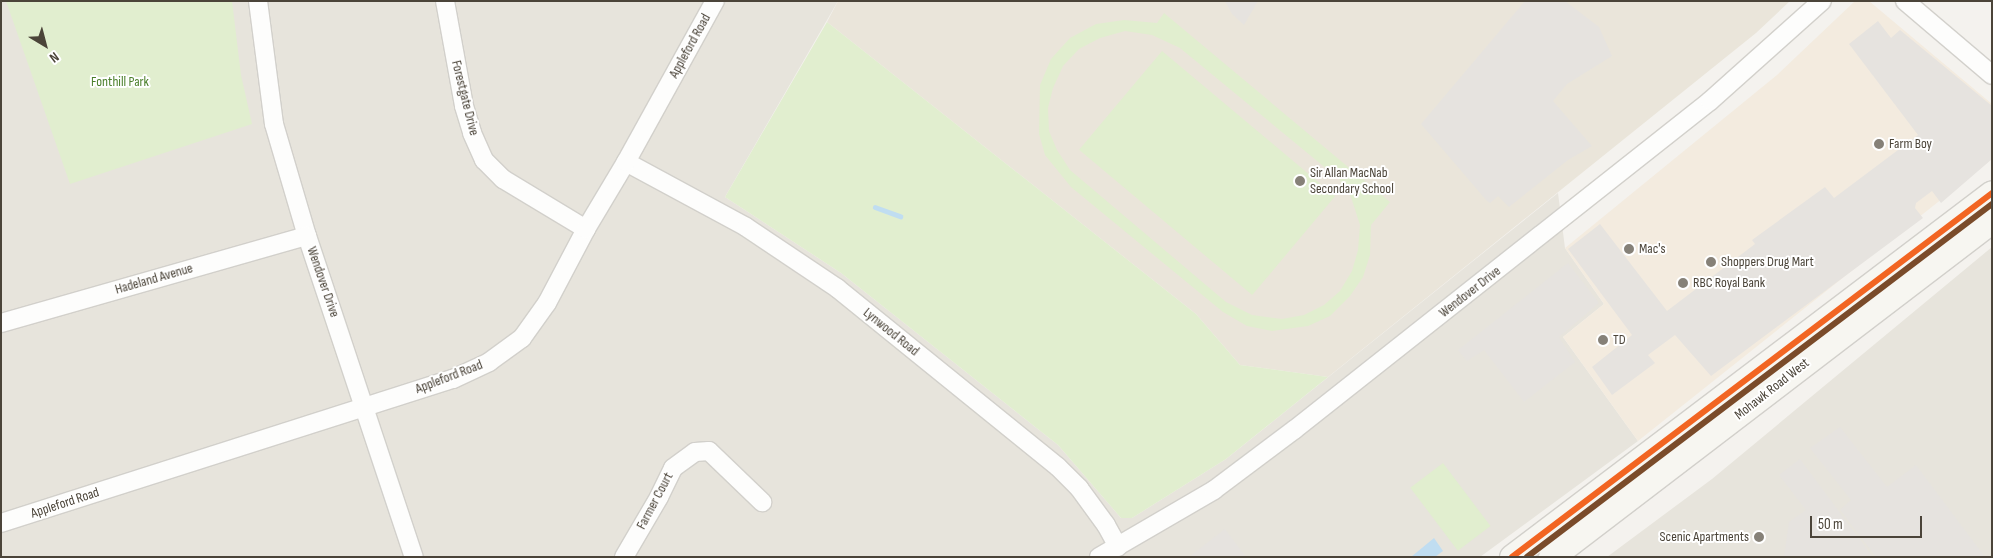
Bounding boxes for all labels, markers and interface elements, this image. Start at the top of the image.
street label: Appleford Road [665,11,715,81]
north arrow [20,20,70,70]
text: N [46,48,62,66]
street label: Forestgate Drive [448,59,482,137]
park label: Fonthill Park [91,74,149,90]
place label: Farm Boy [1889,136,1932,152]
marker: Farm Boy [1873,138,1885,150]
place label: Sir Allan MacNab Secondary School [1310,165,1394,198]
marker: Sir Allan MacNab Secondary School [1294,175,1306,187]
place label: Mac's [1639,241,1666,257]
marker: Mac's [1623,243,1635,255]
street label: Wendover Drive [303,244,343,320]
place label: Shoppers Drug Mart [1721,254,1814,270]
marker: Shoppers Drug Mart [1705,256,1717,268]
street label: Hadeland Avenue [113,260,195,298]
street label: Wendover Drive [1436,263,1504,321]
place label: RBC Royal Bank [1693,275,1765,291]
marker: RBC Royal Bank [1677,277,1689,289]
street label: Lynwood Road [860,304,922,360]
place label: TD [1613,332,1626,348]
marker: TD [1597,334,1609,346]
street label: Mohawk Road West [1731,355,1813,423]
street label: Appleford Road [413,356,485,398]
street label: Farmer Court [633,470,677,532]
street label: Appleford Road [29,484,101,522]
scale bar [1813,506,1926,538]
text: 50 m [1818,515,1843,534]
place label: Scenic Apartments [1660,529,1749,545]
marker: Scenic Apartments [1753,531,1765,543]

